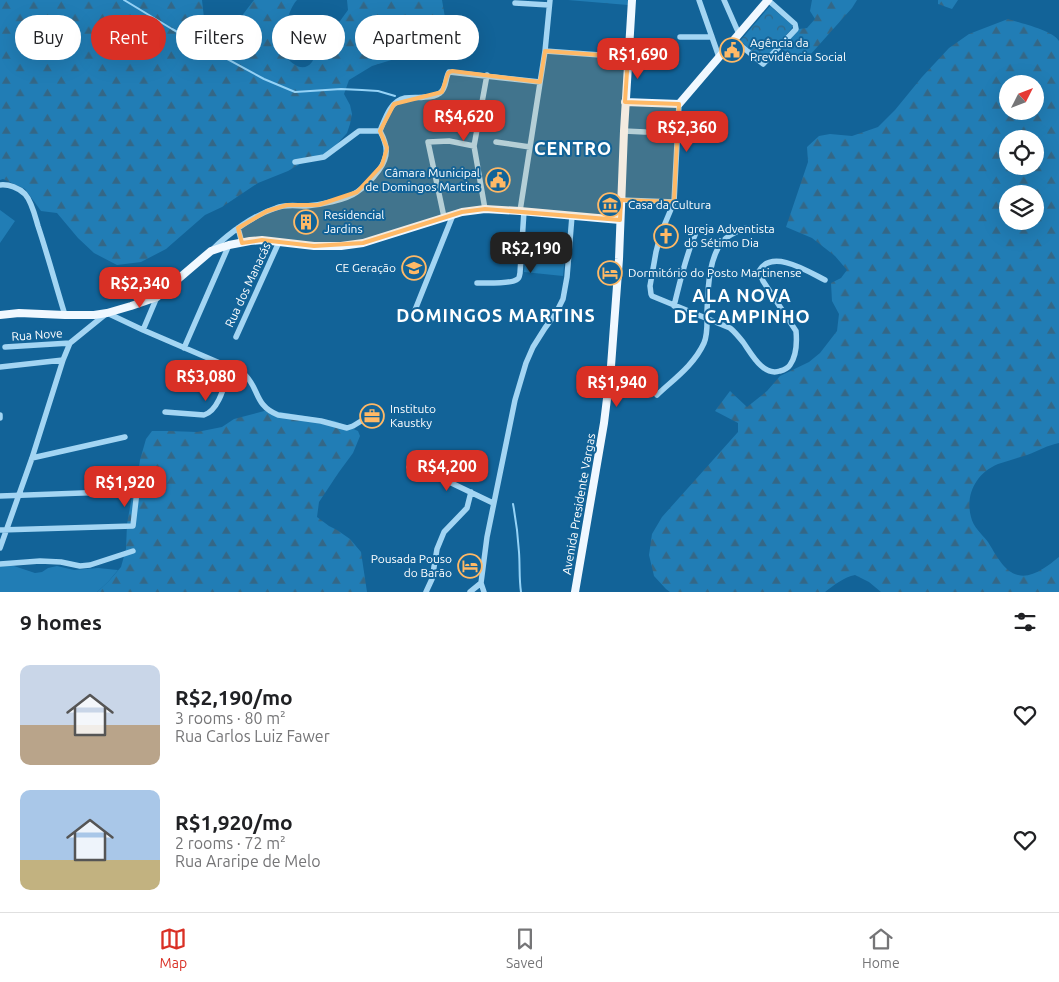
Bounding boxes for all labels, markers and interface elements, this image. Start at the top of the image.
chip: Buy [15,15,81,60]
chip: Rent [91,15,166,60]
chip: Filters [176,15,262,60]
chip: New [272,15,345,60]
chip: Apartment [355,15,479,60]
place label: Agência da Previdência Social [750,36,846,63]
public building icon: Agência da Previdência Social [719,37,745,63]
pin: R$1,690 [592,38,684,80]
text: R$1,690 [608,45,668,63]
north arrow [999,75,1044,120]
map controls [999,75,1044,230]
pin: R$4,620 [418,100,510,142]
text: R$4,620 [434,107,494,125]
pin: R$2,360 [641,110,733,153]
text: R$2,360 [657,118,717,136]
button: locate [999,130,1044,175]
district label: CENTRO [534,138,612,158]
place label: Câmara Municipal de Domingos Martins [365,166,480,193]
public building icon: Câmara Municipal de Domingos Martins [485,167,511,193]
button: layers [999,185,1044,230]
museum icon: Casa da Cultura [597,192,623,218]
place label: Casa da Cultura [628,198,711,211]
place label: Residencial Jardins [324,208,385,235]
building icon: Residencial Jardins [293,209,319,235]
place label: Igreja Adventista do Sétimo Dia [684,222,775,249]
church icon: Igreja Adventista do Sétimo Dia [653,223,679,249]
pin: R$2,190 [485,232,577,274]
text: R$2,190 [501,239,561,257]
street label: Rua dos Manacás [222,240,273,329]
school or university icon: CE Geração [401,255,427,281]
hotel icon: Dormitório do Posto Martinense [597,260,623,286]
place label: CE Geração [335,261,396,274]
pin: R$2,340 [94,266,186,309]
place label: Dormitório do Posto Martinense [628,266,802,279]
text: R$2,340 [110,274,170,292]
district label: ALA NOVA DE CAMPINHO [673,285,811,326]
district label: DOMINGOS MARTINS [396,305,596,325]
street label: Rua Nove [11,326,63,343]
pin: R$3,080 [160,360,252,402]
pin: R$1,940 [571,366,663,408]
text: R$3,080 [176,367,236,385]
text: R$1,940 [587,373,647,391]
place label: Instituto Kaustky [390,402,436,429]
office icon: Instituto Kaustky [359,403,385,429]
street label: Avenida Presidente Vargas [560,432,597,576]
pin: R$4,200 [401,450,493,492]
text: R$4,200 [417,457,477,475]
pin: R$1,920 [79,466,171,508]
text: R$1,920 [95,473,155,491]
place label: Pousada Pouso do Barão [371,552,452,579]
hotel icon: Pousada Pouso do Barão [457,553,483,579]
icon: filters [1011,608,1039,636]
text: 9 homes [20,610,102,634]
icon: home [60,685,120,745]
text: R$2,190/mo [175,685,293,709]
icon: heart [1011,701,1039,729]
text: 3 rooms · 80 m² [175,709,286,727]
text: Rua Carlos Luiz Fawer [175,727,330,745]
icon: home [60,810,120,870]
text: R$1,920/mo [175,810,293,834]
icon: heart [1011,826,1039,854]
text: 2 rooms · 72 m² [175,834,286,852]
text: Rua Araripe de Melo [175,852,321,870]
tab: Map [159,925,187,971]
tab: Saved [506,925,543,971]
tab: Home [862,925,900,971]

